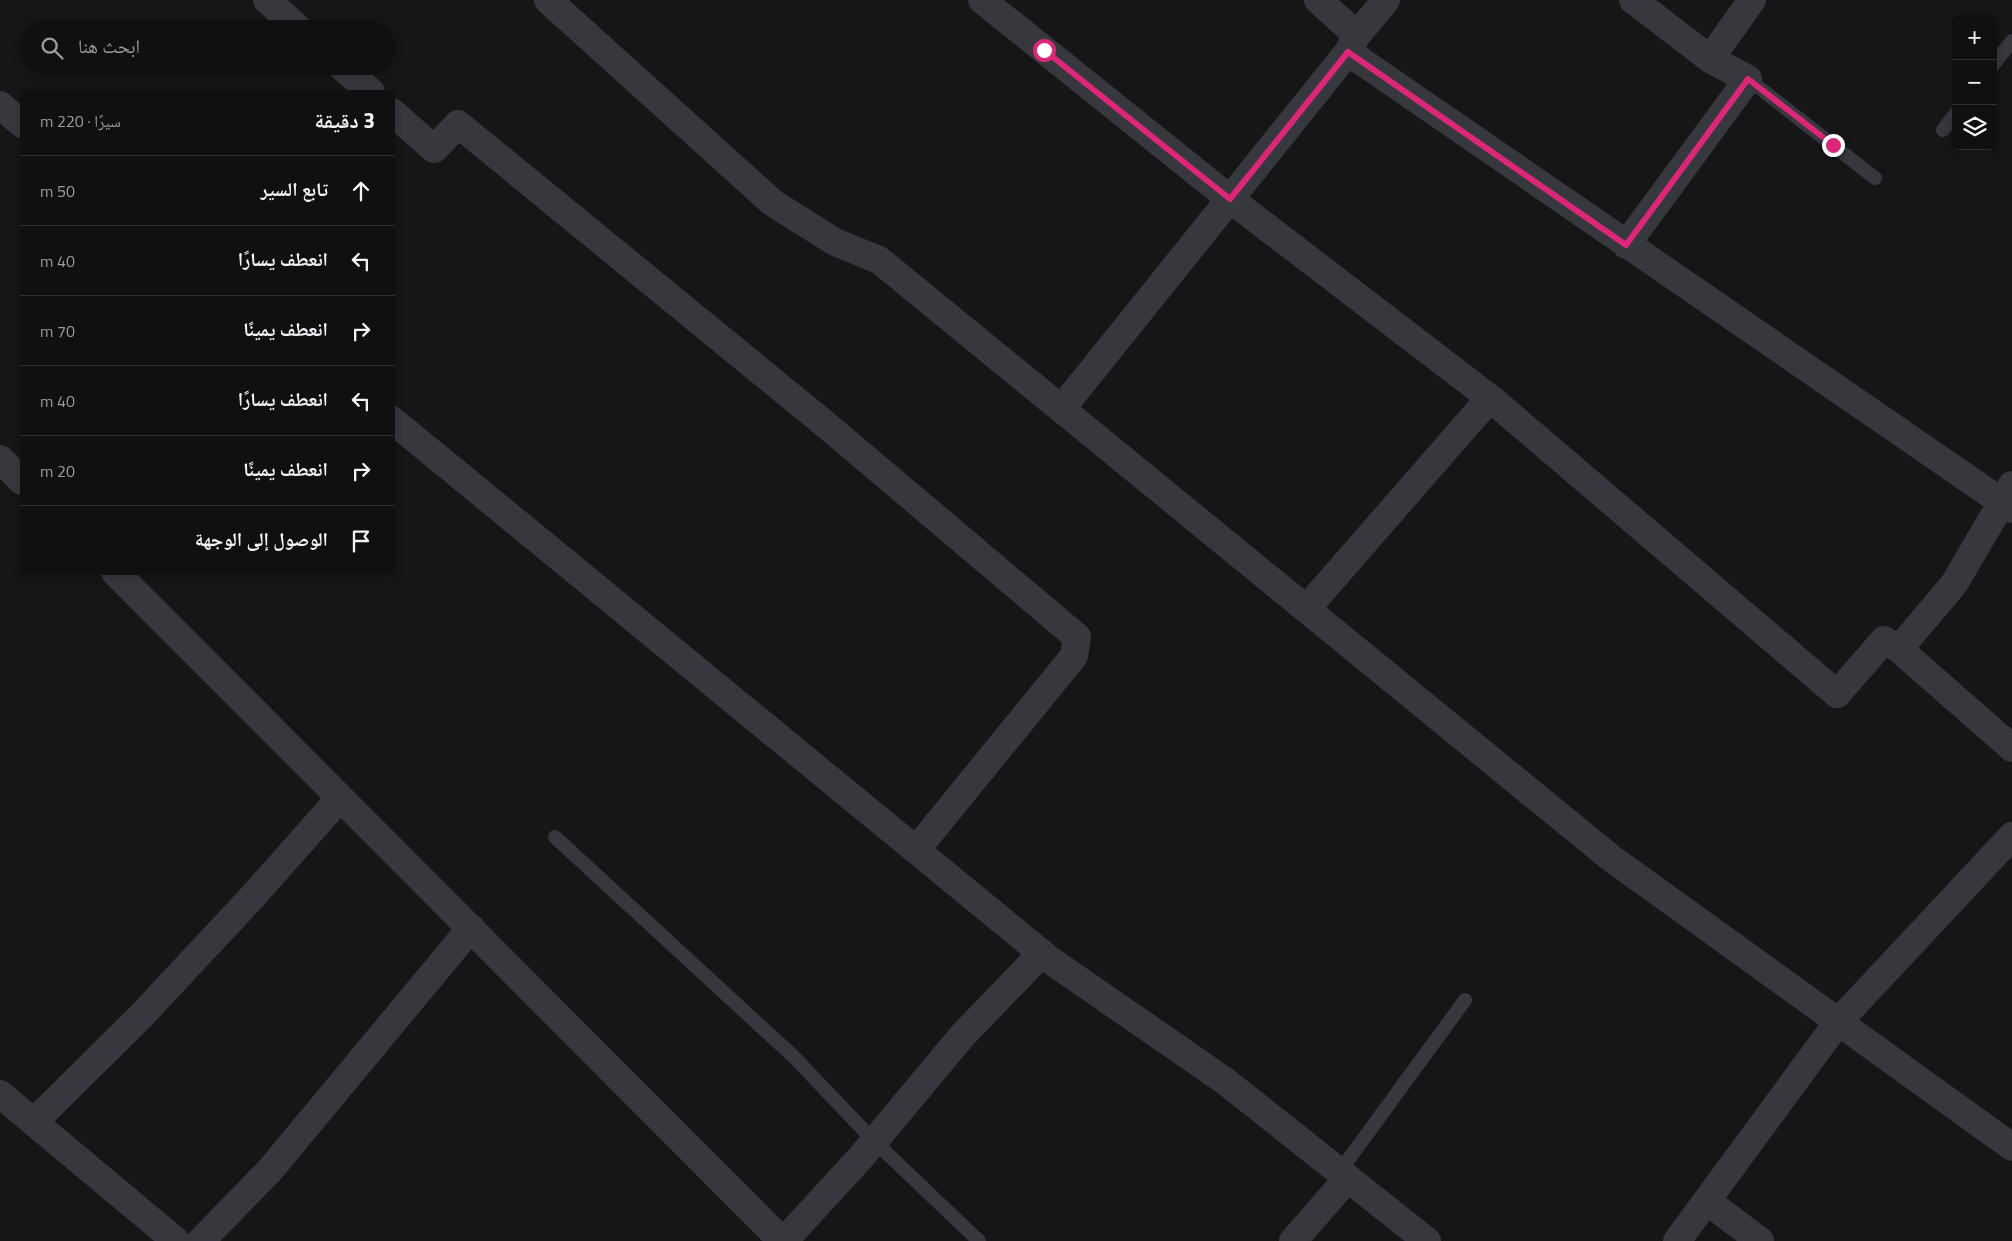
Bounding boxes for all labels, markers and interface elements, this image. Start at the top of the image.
map controls [1952,15,1997,150]
button: + [1952,15,1997,60]
search box [20,20,395,75]
text: ابحث هنا [78,31,140,60]
icon: search [38,34,66,62]
route start [1033,39,1056,62]
button: − [1952,60,1997,105]
text: 3 دقيقة [315,104,375,136]
button: layers [1952,105,1997,150]
text: سيرًا · 220 m [40,109,121,133]
route end [1822,134,1845,157]
text: تابع السير [260,174,328,203]
icon: ahead [347,177,375,205]
text: 50 m [40,179,75,203]
text: انعطف يسارًا [238,244,328,273]
icon: left [347,247,375,275]
text: 40 m [40,249,75,273]
text: انعطف يمينًا [243,314,328,343]
icon: right [347,317,375,345]
text: 70 m [40,319,75,343]
text: انعطف يسارًا [238,384,328,413]
icon: left [347,387,375,415]
text: 40 m [40,389,75,413]
text: انعطف يمينًا [243,454,328,483]
icon: right [347,457,375,485]
text: 20 m [40,459,75,483]
text: الوصول إلى الوجهة [195,524,328,553]
icon: arrive [347,527,375,555]

